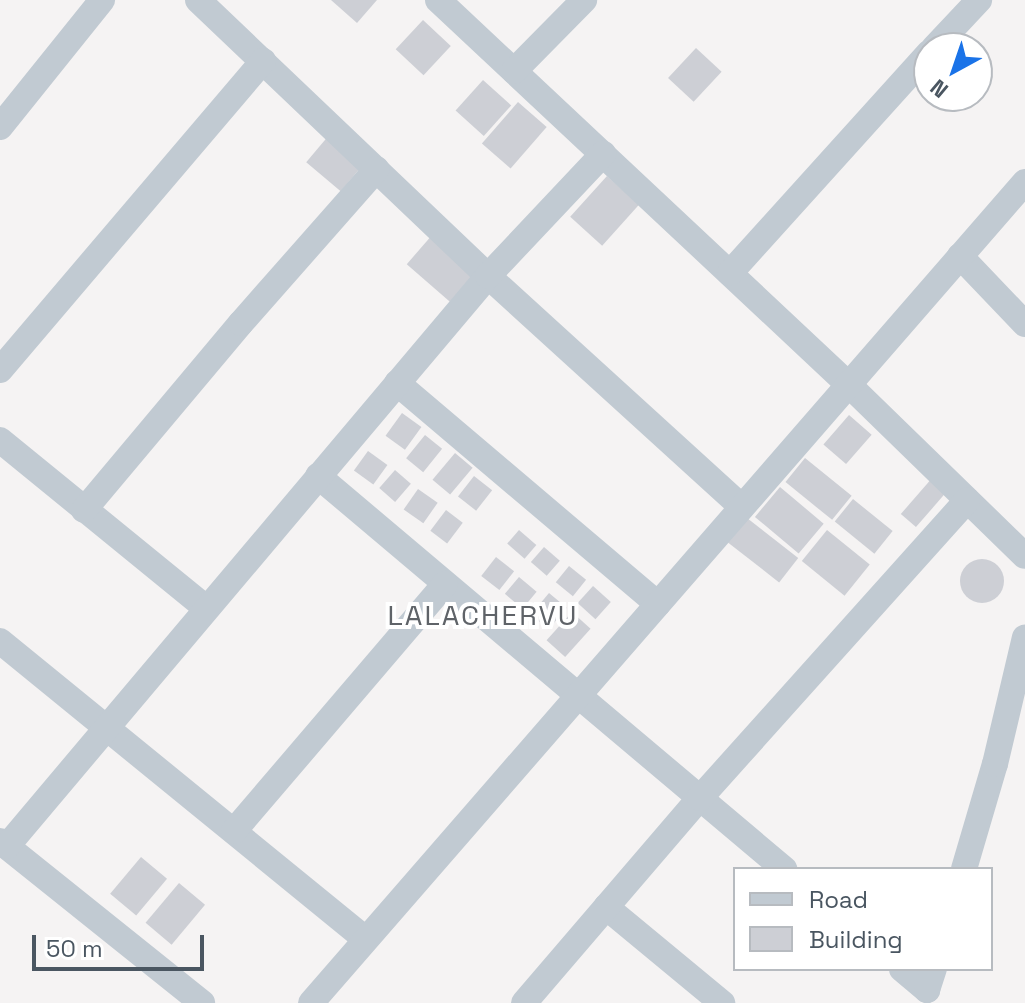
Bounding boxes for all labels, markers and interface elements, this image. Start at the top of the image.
north arrow [913,32,993,112]
text: N [924,73,954,104]
district label: LALACHERVU [387,598,579,632]
legend [733,867,993,971]
text: Road [809,884,868,915]
scale bar [36,919,208,969]
text: Building [809,924,903,955]
text: 50 m [46,933,103,964]

